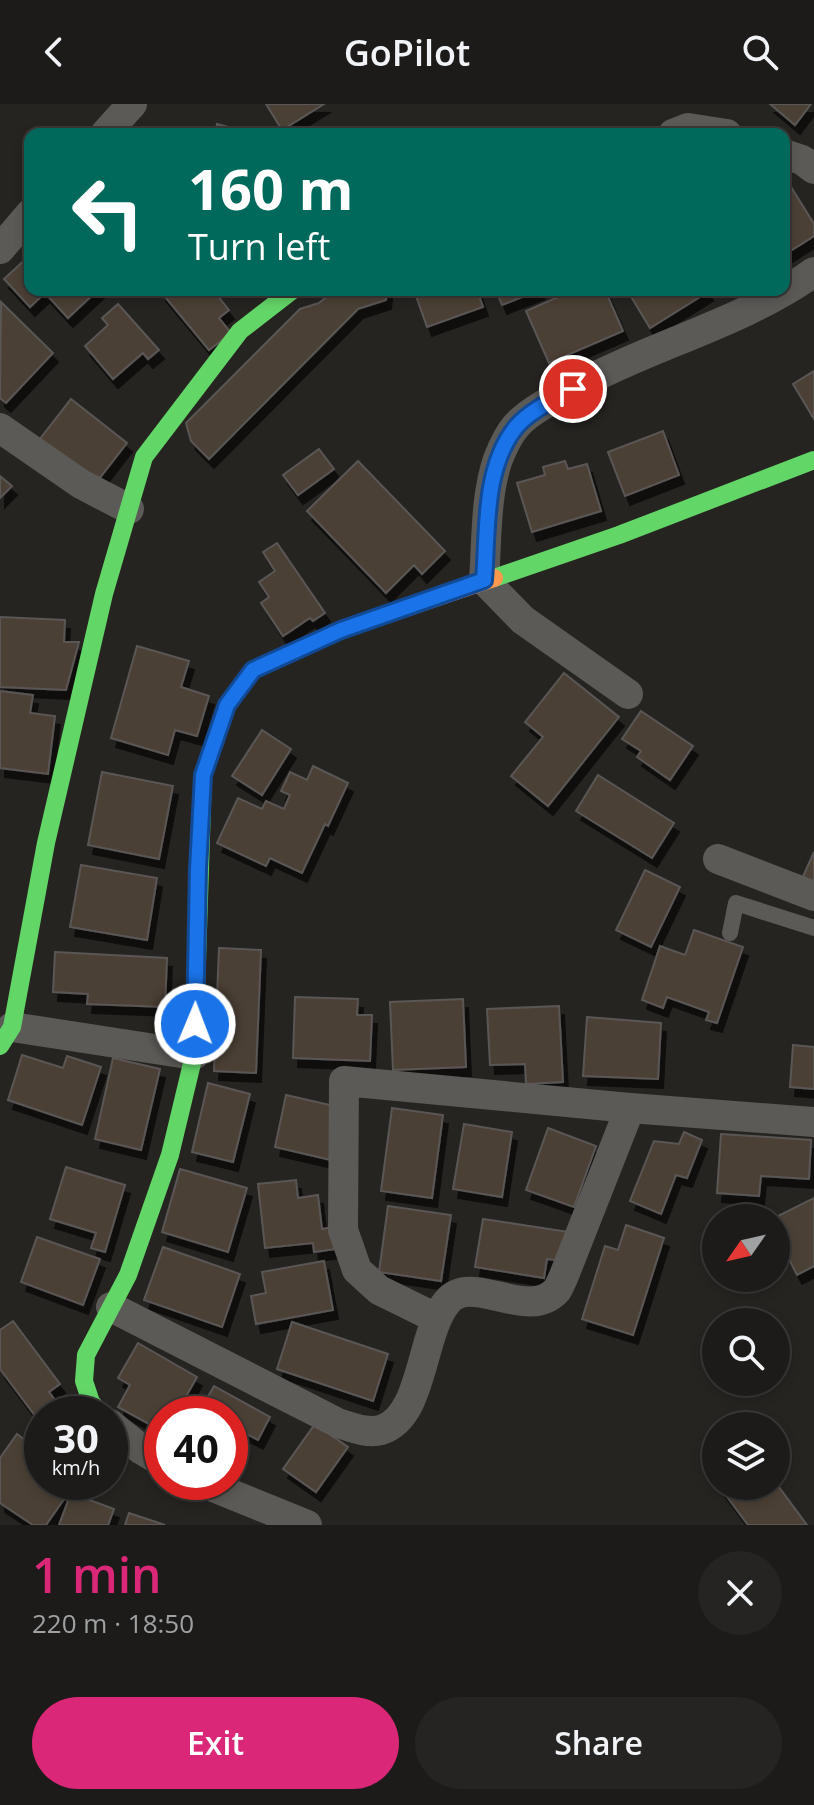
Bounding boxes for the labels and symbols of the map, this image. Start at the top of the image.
pin [539,355,607,423]
position arrow [153,982,237,1066]
north arrow [702,1204,790,1292]
speed limit sign: 40 [144,1396,248,1500]

